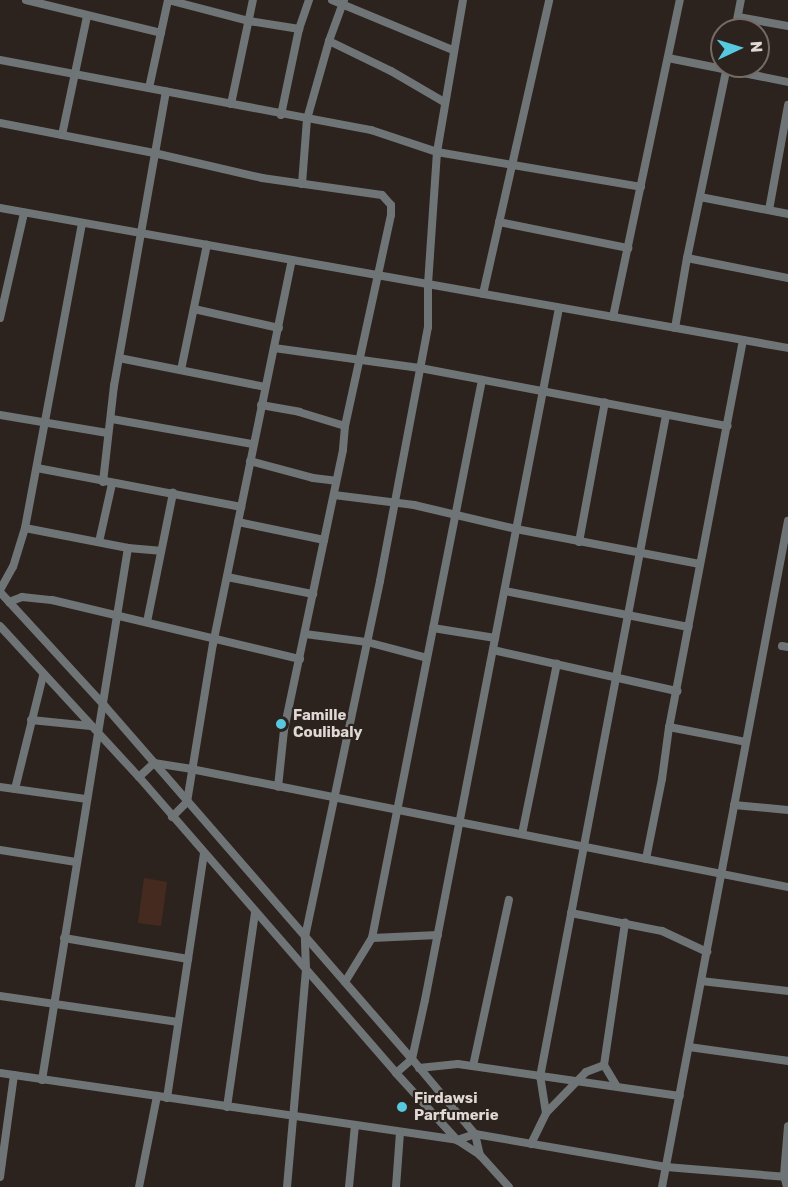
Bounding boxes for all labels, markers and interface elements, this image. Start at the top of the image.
north arrow [710,18,770,78]
text: N [747,40,766,53]
place label: Famille Coulibaly [293,706,362,741]
marker: Famille Coulibaly [274,717,288,731]
place label: Firdawsi Parfumerie [414,1089,499,1124]
marker: Firdawsi Parfumerie [395,1100,409,1114]

